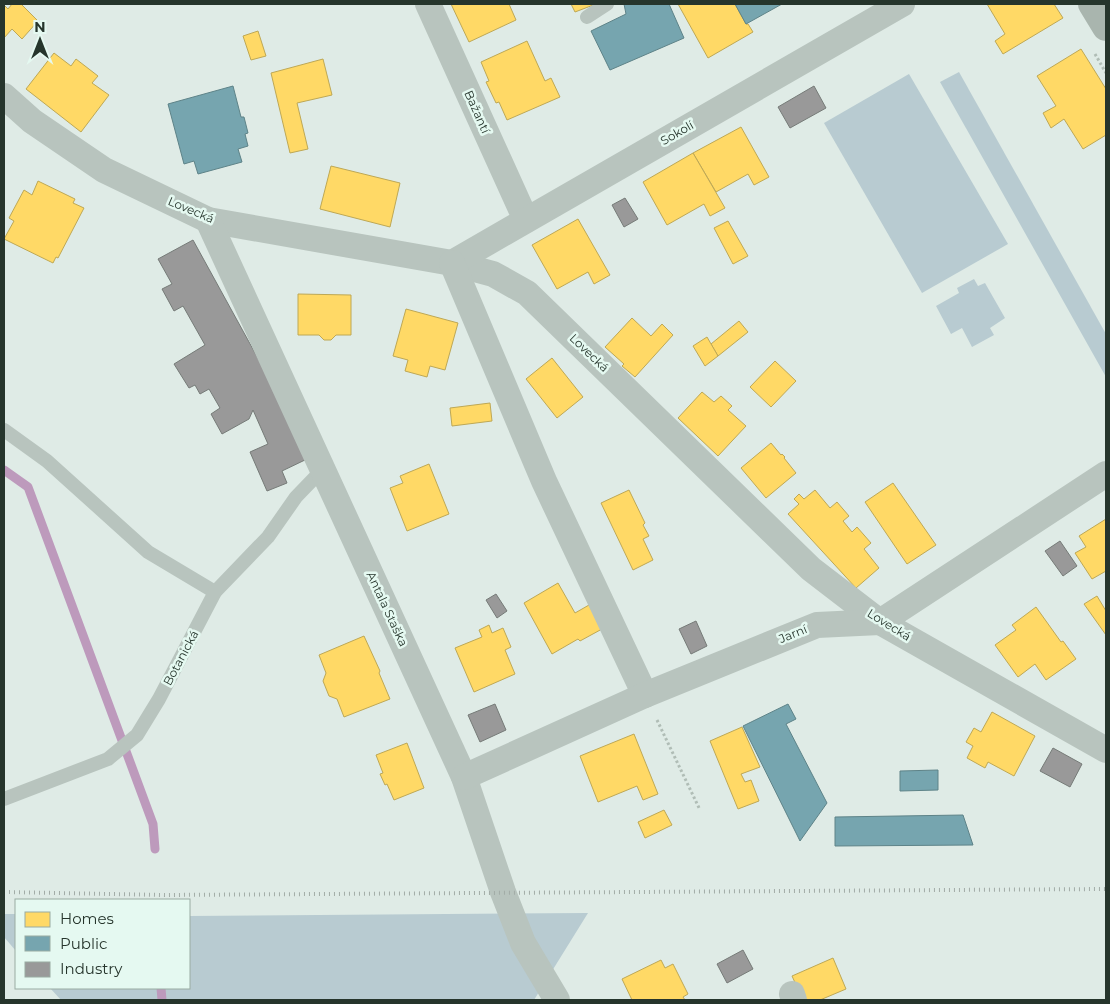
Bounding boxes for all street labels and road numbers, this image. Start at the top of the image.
street label: Bažantí [461,88,494,136]
street label: Sokolí [657,117,697,148]
street label: Lovecká [166,193,217,226]
street label: Lovecká [567,330,612,375]
street label: Antala Staška [364,569,411,649]
street label: Lovecká [865,605,914,644]
street label: Jarní [776,621,810,646]
street label: Botanická [160,628,201,688]

